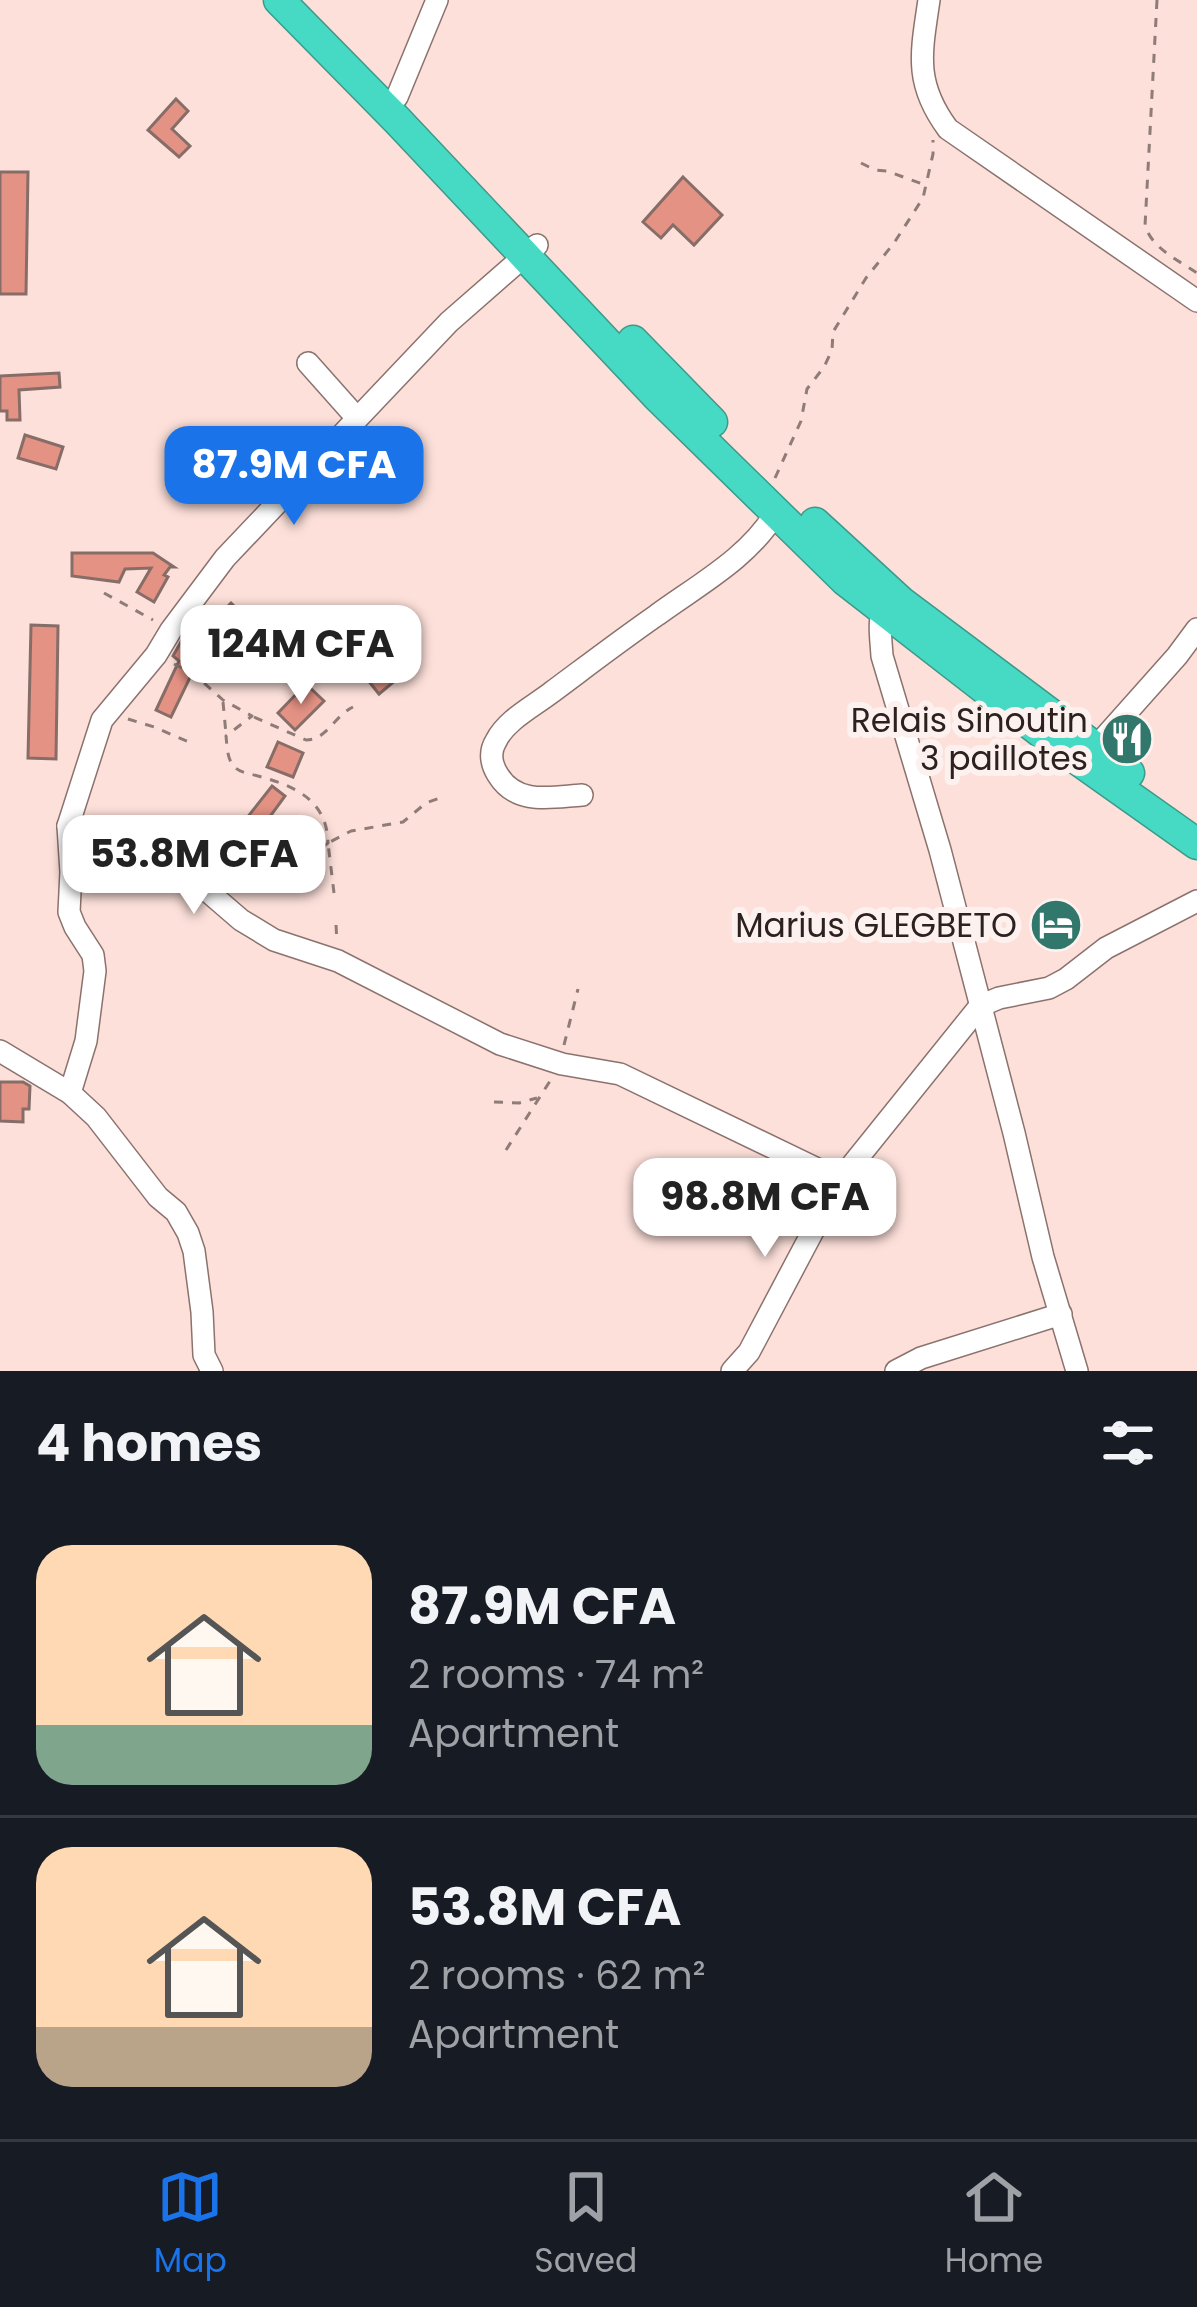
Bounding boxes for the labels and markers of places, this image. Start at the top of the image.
pin: 87.9M CFA [157,426,431,528]
pin: 124M CFA [177,605,425,707]
place label: Relais Sinoutin 3 paillotes [851,697,1088,782]
restaurant icon: Relais Sinoutin 3 paillotes [1099,711,1155,767]
pin: 53.8M CFA [57,815,331,917]
hotel icon: Marius GLEGBETO [1028,897,1084,953]
place label: Marius GLEGBETO [735,902,1017,949]
pin: 98.8M CFA [628,1158,902,1260]

